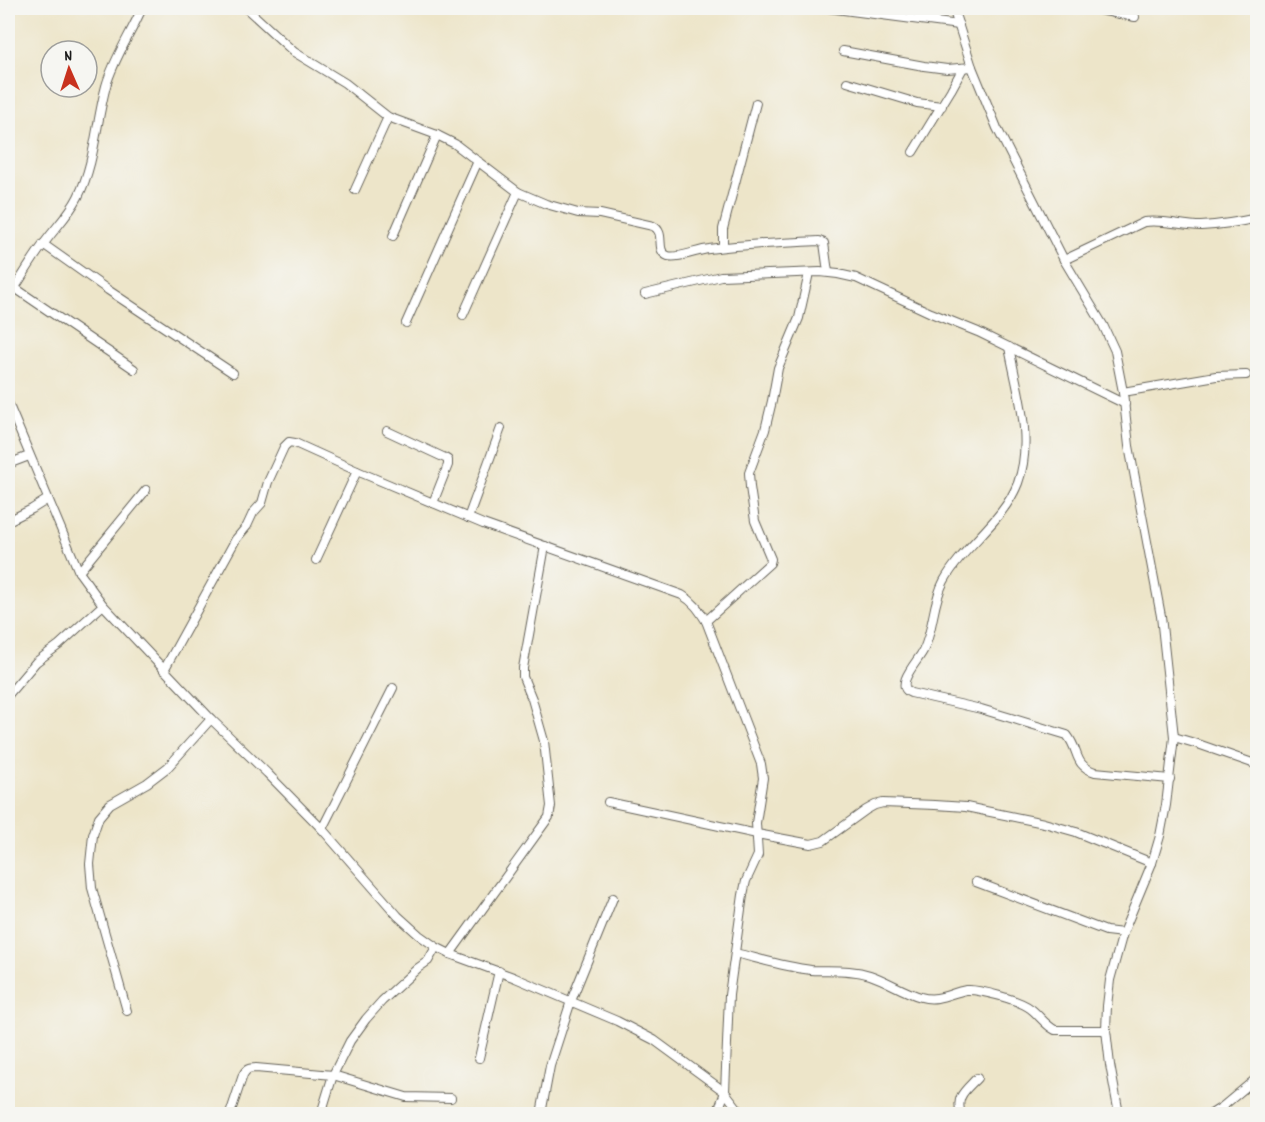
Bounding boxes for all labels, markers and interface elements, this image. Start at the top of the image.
north arrow [39,39,99,99]
text: N [64,45,73,68]

